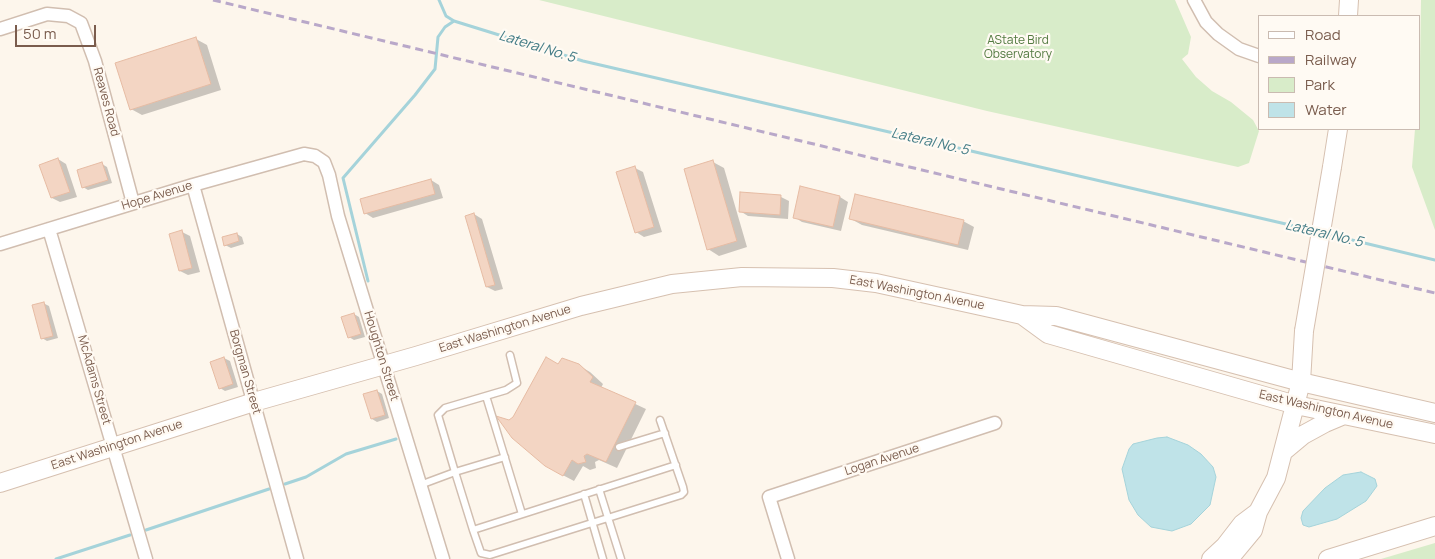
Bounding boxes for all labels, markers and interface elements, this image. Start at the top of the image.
scale bar [18,15,99,47]
legend [1258,15,1420,130]
text: 50 m [23,23,57,44]
text: Road [1305,24,1341,45]
water label: Lateral No. 5 [497,27,577,67]
park label: AState Bird Observatory [984,34,1052,62]
text: Railway [1305,49,1357,70]
street label: Reaves Road [90,66,122,138]
text: Park [1305,74,1335,95]
text: Water [1305,99,1347,120]
water label: Lateral No. 5 [890,125,970,159]
street label: Hope Avenue [120,178,194,214]
water label: Lateral No. 5 [1284,217,1364,251]
street label: East Washington Avenue [848,273,986,313]
street label: East Washington Avenue [437,302,573,356]
street label: Houghton Street [361,309,401,403]
street label: Borgman Street [226,328,264,416]
street label: McAdams Street [74,334,114,426]
street label: East Washington Avenue [1258,388,1394,432]
street label: East Washington Avenue [50,417,184,473]
street label: Logan Avenue [843,441,921,479]

